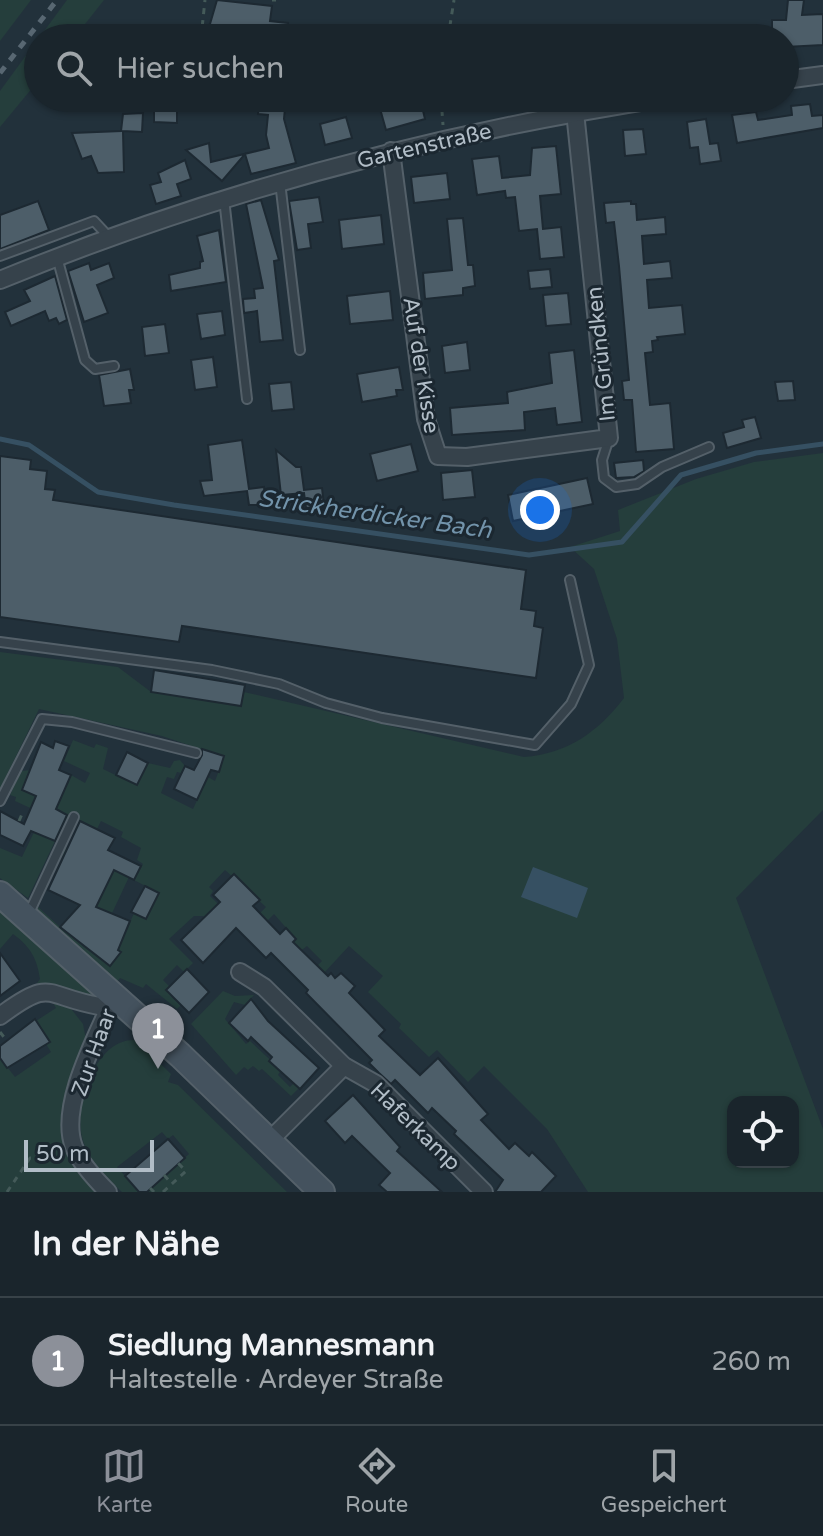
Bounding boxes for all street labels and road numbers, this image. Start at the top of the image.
street label: Gartenstraße [355,118,494,174]
street label: Im Gründken [581,285,621,423]
street label: Auf der Kisse [397,295,445,435]
street label: Zur Haar [66,1004,122,1100]
street label: Haferkamp [365,1077,466,1176]

